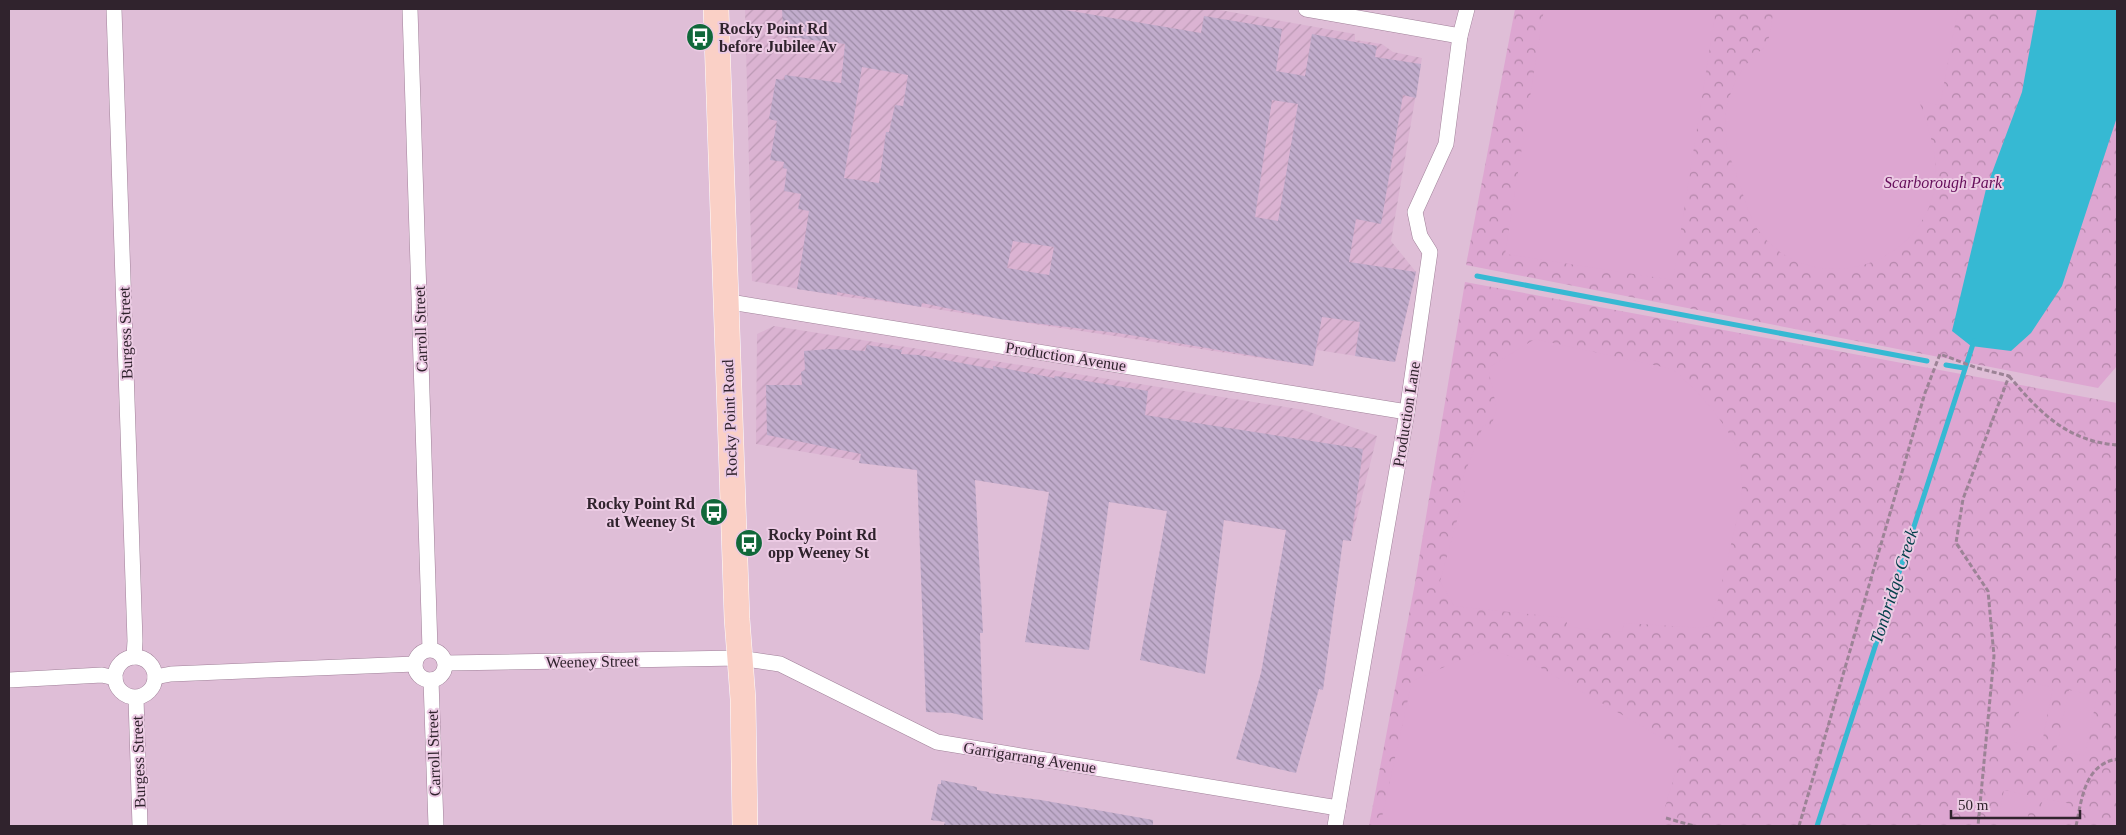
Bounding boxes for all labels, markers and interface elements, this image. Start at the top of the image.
place label: Rocky Point Rd before Jubilee Av [719,20,837,55]
bus stop icon: Rocky Point Rd before Jubilee Av [685,22,715,52]
park label: Scarborough Park [1884,174,2003,192]
street label: Carroll Street [410,285,431,373]
street label: Burgess Street [115,286,137,380]
street label: Production Avenue [1004,339,1127,374]
street label: Rocky Point Road [719,359,741,477]
street label: Production Lane [1390,360,1423,468]
place label: Rocky Point Rd at Weeney St [587,495,696,531]
bus stop icon: Rocky Point Rd at Weeney St [699,497,729,527]
water label: Tonbridge Creek [1866,525,1922,646]
place label: Rocky Point Rd opp Weeney St [768,526,877,562]
bus stop icon: Rocky Point Rd opp Weeney St [734,528,764,558]
street label: Weeney Street [546,652,639,672]
street label: Carroll Street [423,709,444,797]
street label: Burgess Street [128,715,150,809]
street label: Garrigarrang Avenue [962,739,1098,777]
scale bar [1951,788,2080,820]
text: 50 m [1958,797,1989,813]

